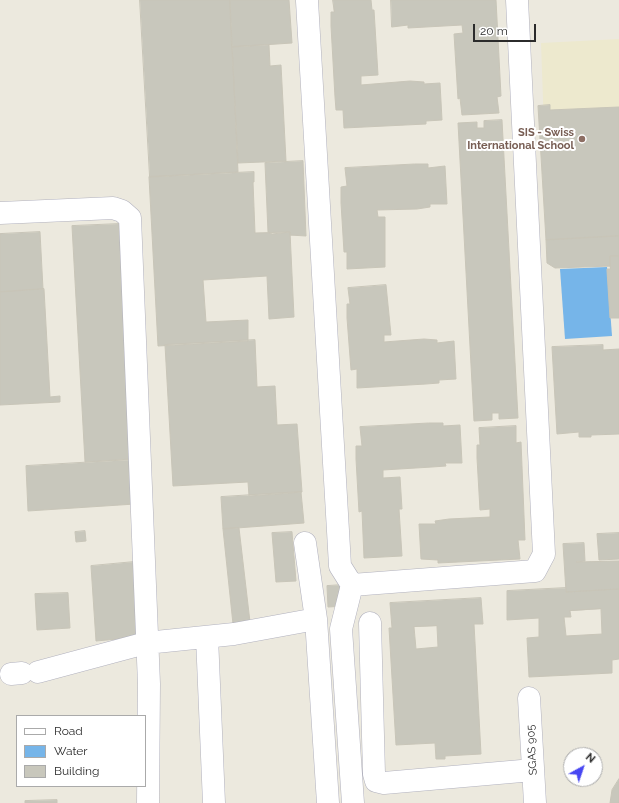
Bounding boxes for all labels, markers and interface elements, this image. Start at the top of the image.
scale bar [475,16,538,42]
text: 20 m [480,24,508,38]
place label: SIS - Swiss International School [467,126,574,152]
marker: SIS - Swiss International School [577,134,587,144]
legend [16,715,146,787]
text: Road [54,724,83,738]
street label: SGAS 905 [524,724,540,776]
text: Water [54,744,88,758]
north arrow [563,747,603,787]
text: N [583,751,598,766]
text: Building [54,764,100,778]

